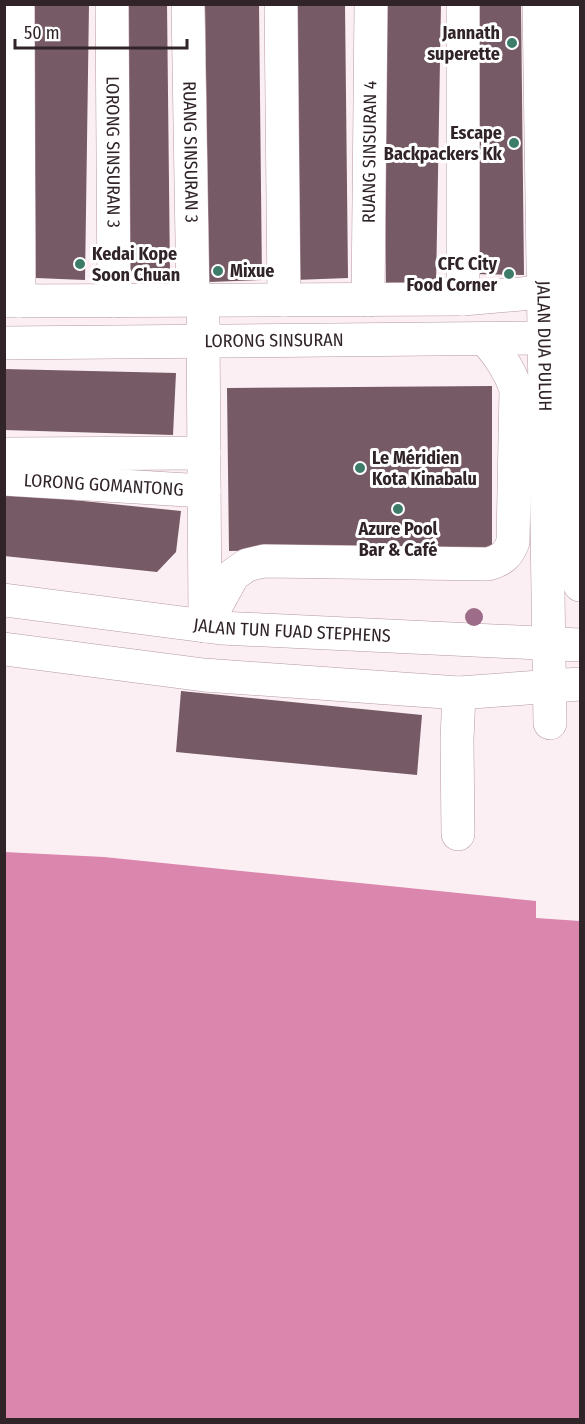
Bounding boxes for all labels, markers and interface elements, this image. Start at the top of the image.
scale bar [15,12,188,50]
text: 50 m [24,22,60,44]
place label: Jannath superette [427,22,500,65]
marker: Jannath superette [505,36,519,50]
street label: LORONG SINSURAN 3 [101,76,125,228]
street label: RUANG SINSURAN 4 [358,80,381,223]
street label: RUANG SINSURAN 3 [178,81,203,223]
place label: Escape Backpackers Kk [384,122,503,165]
marker: Escape Backpackers Kk [507,136,521,150]
place label: Kedai Kope Soon Chuan [92,243,180,286]
place label: CFC City Food Corner [406,253,497,296]
marker: Kedai Kope Soon Chuan [73,257,87,271]
place label: Mixue [230,260,274,282]
marker: Mixue [211,264,225,278]
marker: CFC City Food Corner [502,267,516,281]
street label: JALAN DUA PULUH [532,280,556,411]
street label: LORONG SINSURAN [204,329,344,352]
place label: Le Méridien Kota Kinabalu [372,447,477,490]
marker: Le Méridien Kota Kinabalu [353,461,367,475]
street label: LORONG GOMANTONG [23,469,184,501]
marker: Azure Pool Bar & Café [391,502,405,516]
place label: Azure Pool Bar & Café [358,518,438,561]
street label: JALAN TUN FUAD STEPHENS [192,614,391,647]

